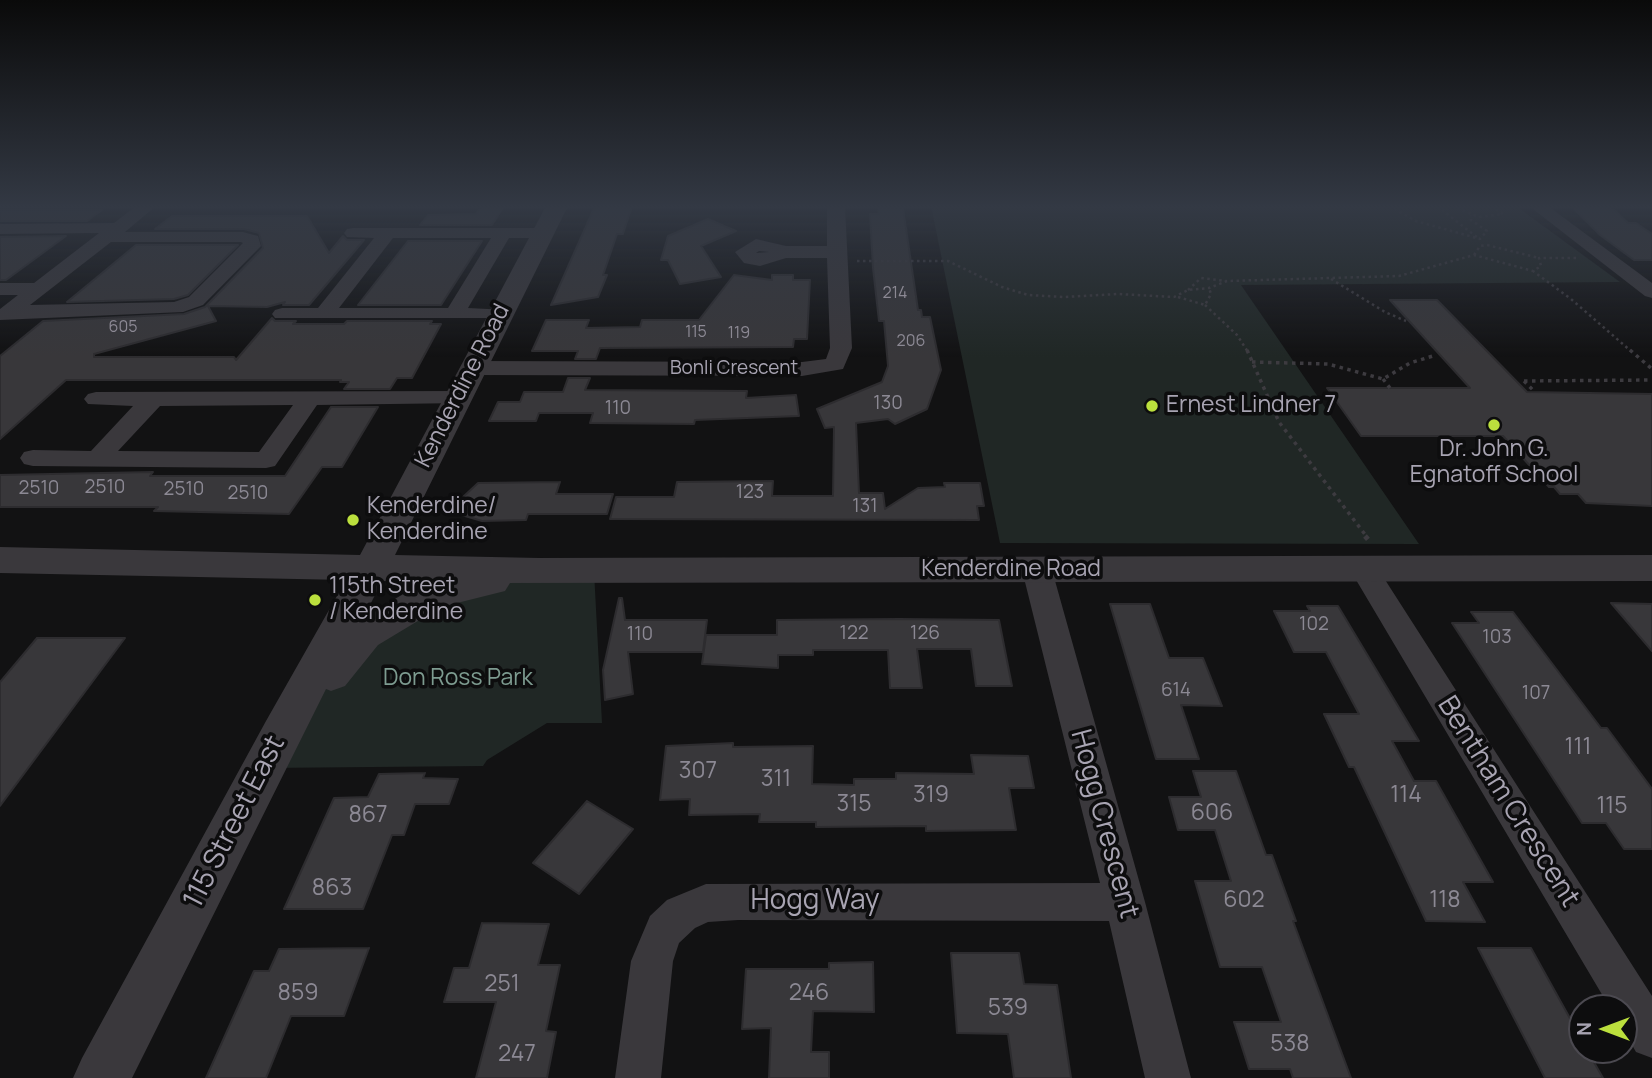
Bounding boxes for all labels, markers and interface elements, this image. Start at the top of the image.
house number: 214 [883,284,907,304]
street label: Kenderdine Road [410,300,516,472]
house number: 605 [109,318,137,338]
house number: 115 [685,323,707,343]
house number: 119 [728,324,750,344]
house number: 206 [897,332,925,352]
street label: Bonli Crescent [670,358,798,380]
place label: Ernest Lindner 7 [1166,392,1336,420]
house number: 130 [873,393,903,415]
house number: 110 [605,398,631,420]
marker: Ernest Lindner 7 [1144,398,1160,414]
marker: Dr. John G. Egnatoff School [1486,417,1502,433]
place label: Dr. John G. Egnatoff School [1410,436,1578,490]
house number: 2510 [85,477,125,499]
house number: 2510 [19,478,59,500]
house number: 2510 [164,479,204,501]
house number: 123 [736,482,764,504]
house number: 2510 [228,483,268,505]
place label: Kenderdine/ Kenderdine [367,493,496,547]
house number: 131 [852,496,878,518]
marker: Kenderdine/ Kenderdine [345,512,361,528]
street label: Kenderdine Road [921,556,1101,584]
place label: 115th Street / Kenderdine [329,573,463,627]
marker: 115th Street / Kenderdine [307,592,323,608]
house number: 102 [1299,614,1329,636]
house number: 122 [839,623,869,645]
house number: 126 [910,623,940,645]
house number: 110 [627,624,653,646]
house number: 103 [1482,627,1512,649]
park label: Don Ross Park [383,665,533,693]
house number: 614 [1161,680,1191,702]
house number: 107 [1522,683,1550,705]
street label: Bentham Crescent [1430,690,1586,914]
street label: Hogg Crescent [1063,726,1145,922]
street label: 115 Street East [177,730,293,914]
house number: 111 [1565,734,1591,762]
house number: 307 [679,758,717,786]
house number: 311 [761,766,791,794]
house number: 319 [913,782,949,810]
house number: 114 [1390,782,1422,810]
house number: 315 [837,791,871,819]
house number: 115 [1596,793,1628,821]
house number: 606 [1191,800,1233,828]
house number: 867 [348,802,388,830]
house number: 863 [312,875,352,903]
street label: Hogg Way [751,884,879,918]
house number: 602 [1223,887,1265,915]
house number: 118 [1429,887,1461,915]
house number: 251 [484,971,520,999]
house number: 859 [278,980,318,1008]
house number: 246 [789,980,829,1008]
north arrow [1568,994,1638,1064]
house number: 539 [988,995,1028,1023]
text: N [1571,1022,1597,1036]
house number: 538 [1270,1031,1310,1059]
house number: 247 [498,1041,536,1069]

